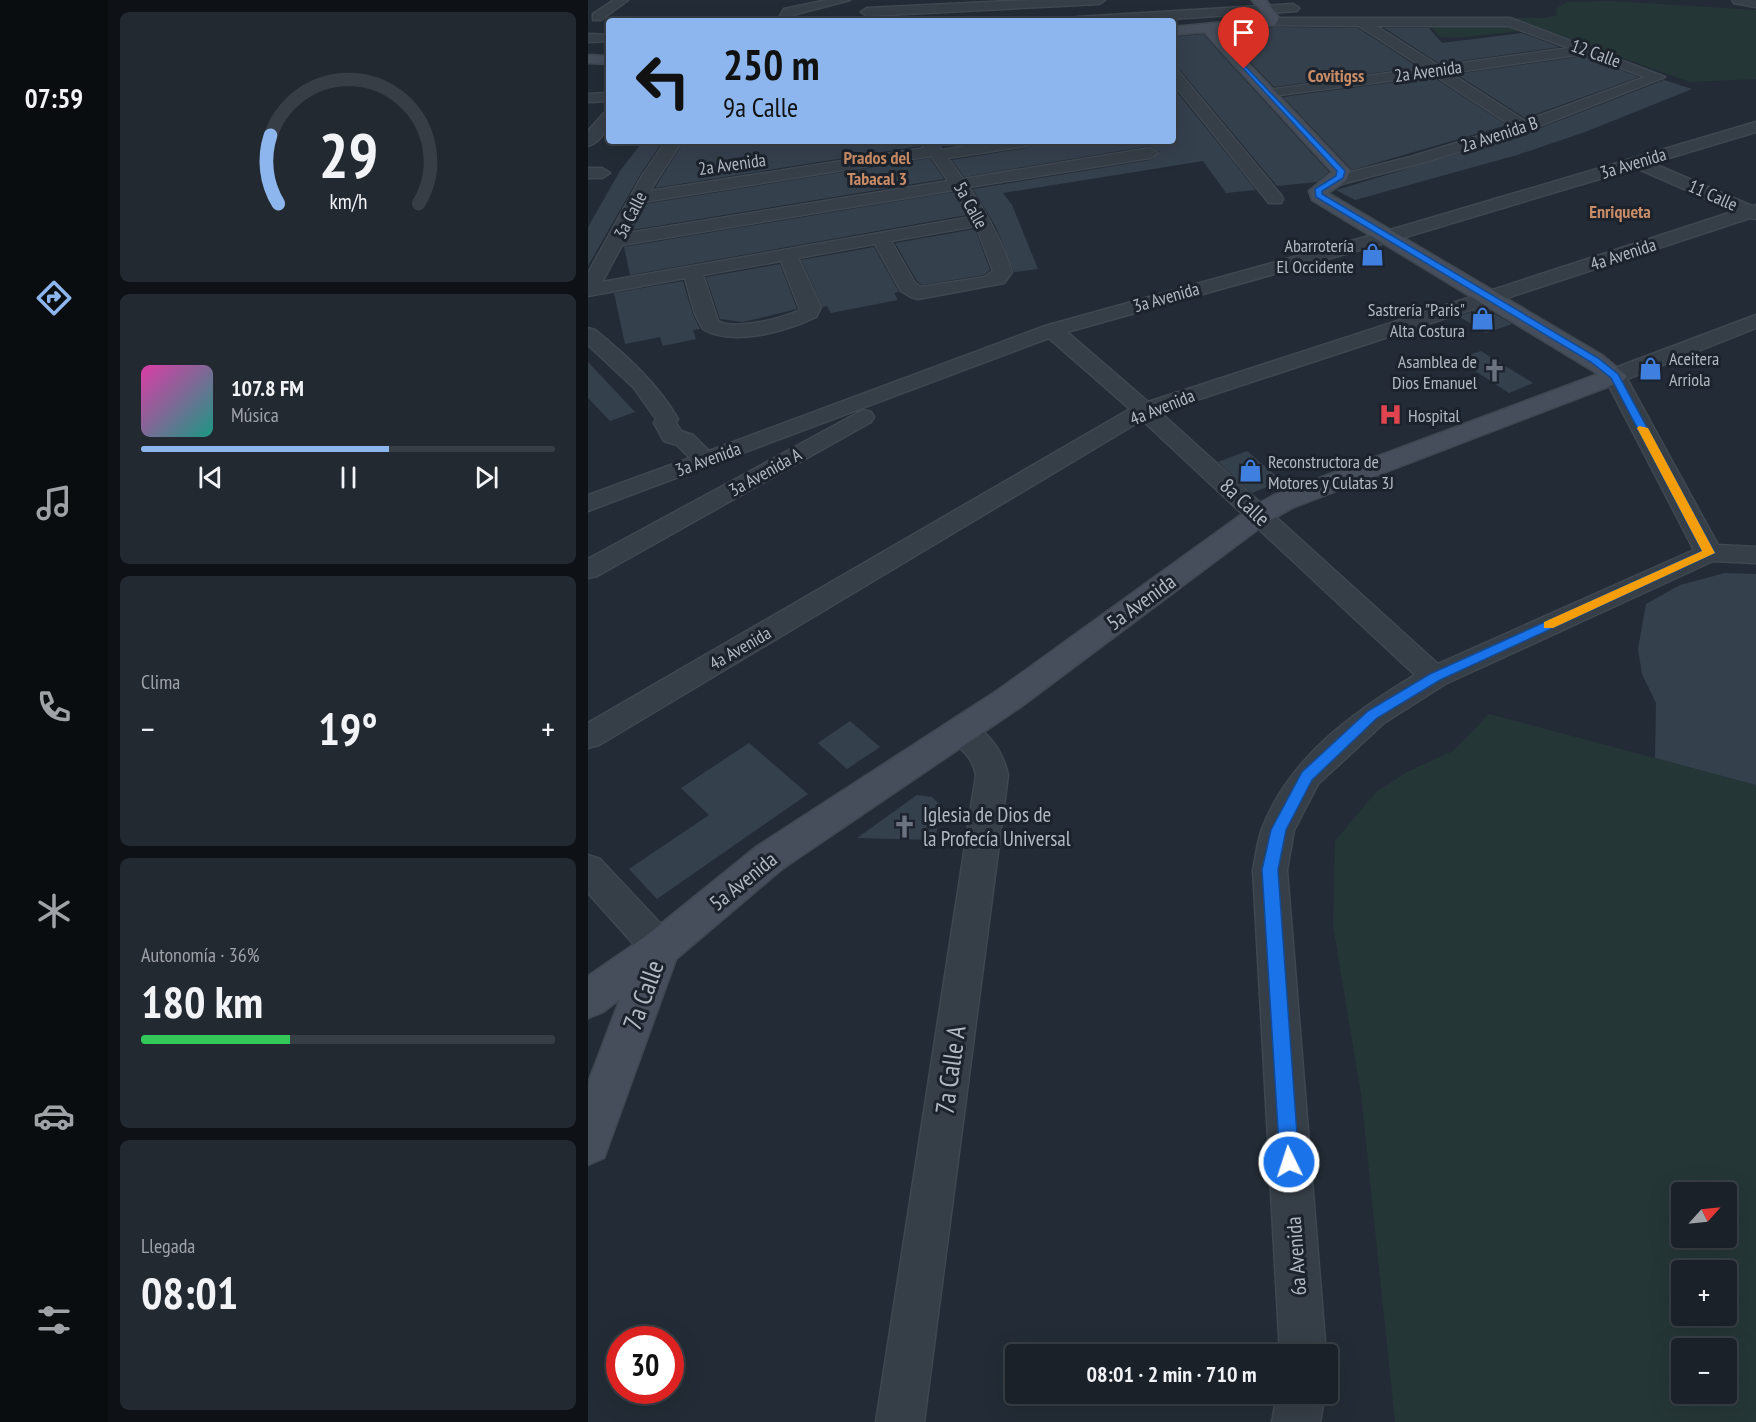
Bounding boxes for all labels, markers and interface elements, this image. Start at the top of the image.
pin [1218,7,1269,69]
icon: arrive [1227,16,1260,49]
street label: 12 Calle [1568,33,1624,73]
text: 250 m [723,37,820,92]
icon: left [624,42,702,120]
street label: 2a Avenida [1393,55,1463,87]
district label: Covitigss [1308,64,1364,87]
text: 07:59 [25,81,83,115]
text: 9a Calle [723,90,798,124]
street label: 2a Avenida B [1457,111,1541,157]
text: 29 [318,114,378,195]
street label: 3a Avenida [1597,142,1669,184]
district label: Prados del Tabacal 3 [844,146,911,190]
street label: 2a Avenida [697,148,767,180]
street label: 11 Calle [1685,174,1741,216]
street label: 5a Calle [949,177,993,233]
text: km/h [329,187,367,215]
street label: 3a Calle [608,187,652,243]
district label: Enriqueta [1589,200,1651,223]
street label: 4a Avenida [1587,233,1659,275]
place label: Abarrotería El Occidente [1277,234,1354,278]
shop icon: Abarrotería El Occidente [1359,242,1385,268]
icon: directions [33,277,75,319]
street label: 3a Avenida [1130,277,1202,317]
place label: Sastrería "Paris" Alta Costura [1368,298,1465,342]
shop icon: Sastrería "Paris" Alta Costura [1470,306,1496,332]
place label: Aceitera Arriola [1669,347,1719,391]
place label: Asamblea de Dios Emanuel [1392,350,1478,394]
shop icon: Aceitera Arriola [1638,355,1664,381]
church icon: Asamblea de Dios Emanuel [1482,358,1508,384]
text: 107.8 FM [231,374,304,402]
street label: 4a Avenida [1126,384,1198,430]
text: Música [231,402,279,428]
hospital icon: Hospital [1377,402,1403,428]
place label: Hospital [1408,404,1460,427]
street label: 3a Avenida [672,437,744,481]
street label: 3a Avenida A [725,442,806,501]
place label: Reconstructora de Motores y Culatas 3J [1268,450,1394,494]
shop icon: Reconstructora de Motores y Culatas 3J [1237,458,1263,484]
icon: previous [194,461,227,494]
icon: pause [332,461,365,494]
icon: next [470,461,503,494]
street label: 8a Calle [1214,472,1276,532]
icon: music [33,482,75,524]
street label: 5a Avenida [1101,568,1181,636]
street label: 4a Avenida [705,621,775,675]
text: Clima [141,669,180,695]
icon: phone [33,686,75,728]
text: 19° [318,699,378,757]
text: − [141,707,155,750]
text: + [541,707,555,750]
place label: Iglesia de Dios de la Profecía Universal [923,801,1071,852]
church icon: Iglesia de Dios de la Profecía Universal [892,813,918,839]
street label: 5a Avenida [704,846,782,916]
icon: climate [33,890,75,932]
text: Autonomía · 36% [141,942,259,968]
street label: 7a Calle [615,955,671,1035]
text: 180 km [141,972,263,1030]
street label: 7a Calle A [927,1023,973,1116]
icon: car [33,1095,75,1137]
position arrow [1257,1130,1321,1194]
north arrow [1671,1182,1737,1248]
map controls [1671,1182,1737,1404]
street label: 6a Avenida [1280,1216,1312,1296]
text: Llegada [141,1233,195,1259]
button: + [1671,1260,1737,1326]
text: 08:01 [141,1263,238,1321]
icon: filters [33,1299,75,1341]
speed limit sign: 30 [606,1326,684,1404]
button: − [1671,1338,1737,1404]
text: 08:01 · 2 min · 710 m [1086,1360,1257,1388]

